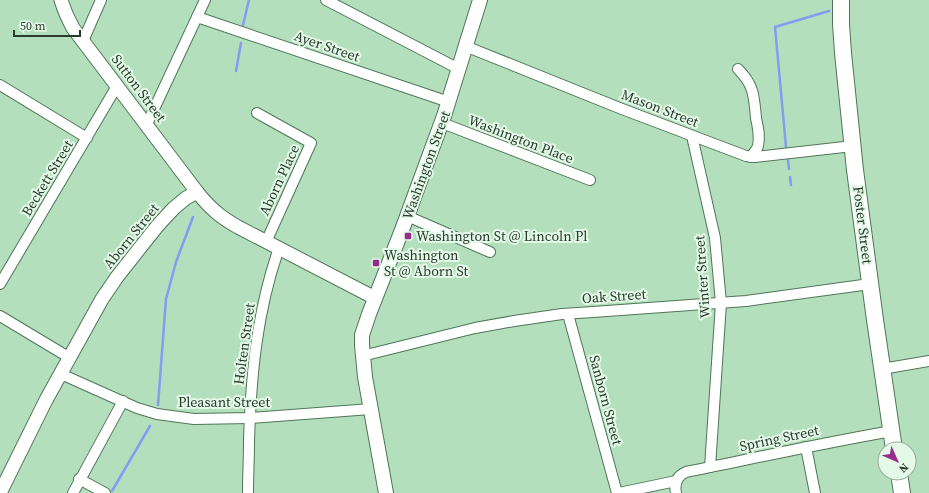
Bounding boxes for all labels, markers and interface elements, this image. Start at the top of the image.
scale bar [14,12,80,38]
text: 50 m [20,18,46,34]
street label: Ayer Street [292,25,363,67]
street label: Sutton Street [107,50,171,126]
street label: Mason Street [619,84,702,132]
street label: Washington Street [397,108,455,222]
street label: Washington Place [465,110,577,168]
street label: Beckett Street [16,136,78,220]
street label: Aborn Place [254,141,304,219]
street label: Foster Street [848,185,878,266]
street label: Aborn Street [98,199,164,273]
place label: Washington St @ Lincoln Pl [416,226,587,246]
marker: Washington St @ Lincoln Pl [403,231,413,241]
street label: Winter Street [689,235,715,319]
place label: Washington St @ Aborn St [384,245,469,281]
marker: Washington St @ Aborn St [371,258,381,268]
street label: Oak Street [581,284,647,308]
street label: Holten Street [228,302,260,386]
street label: Sanborn Street [584,353,628,448]
street label: Pleasant Street [178,392,270,412]
street label: Spring Street [738,420,821,456]
north arrow [877,441,917,481]
text: N [896,460,912,476]

